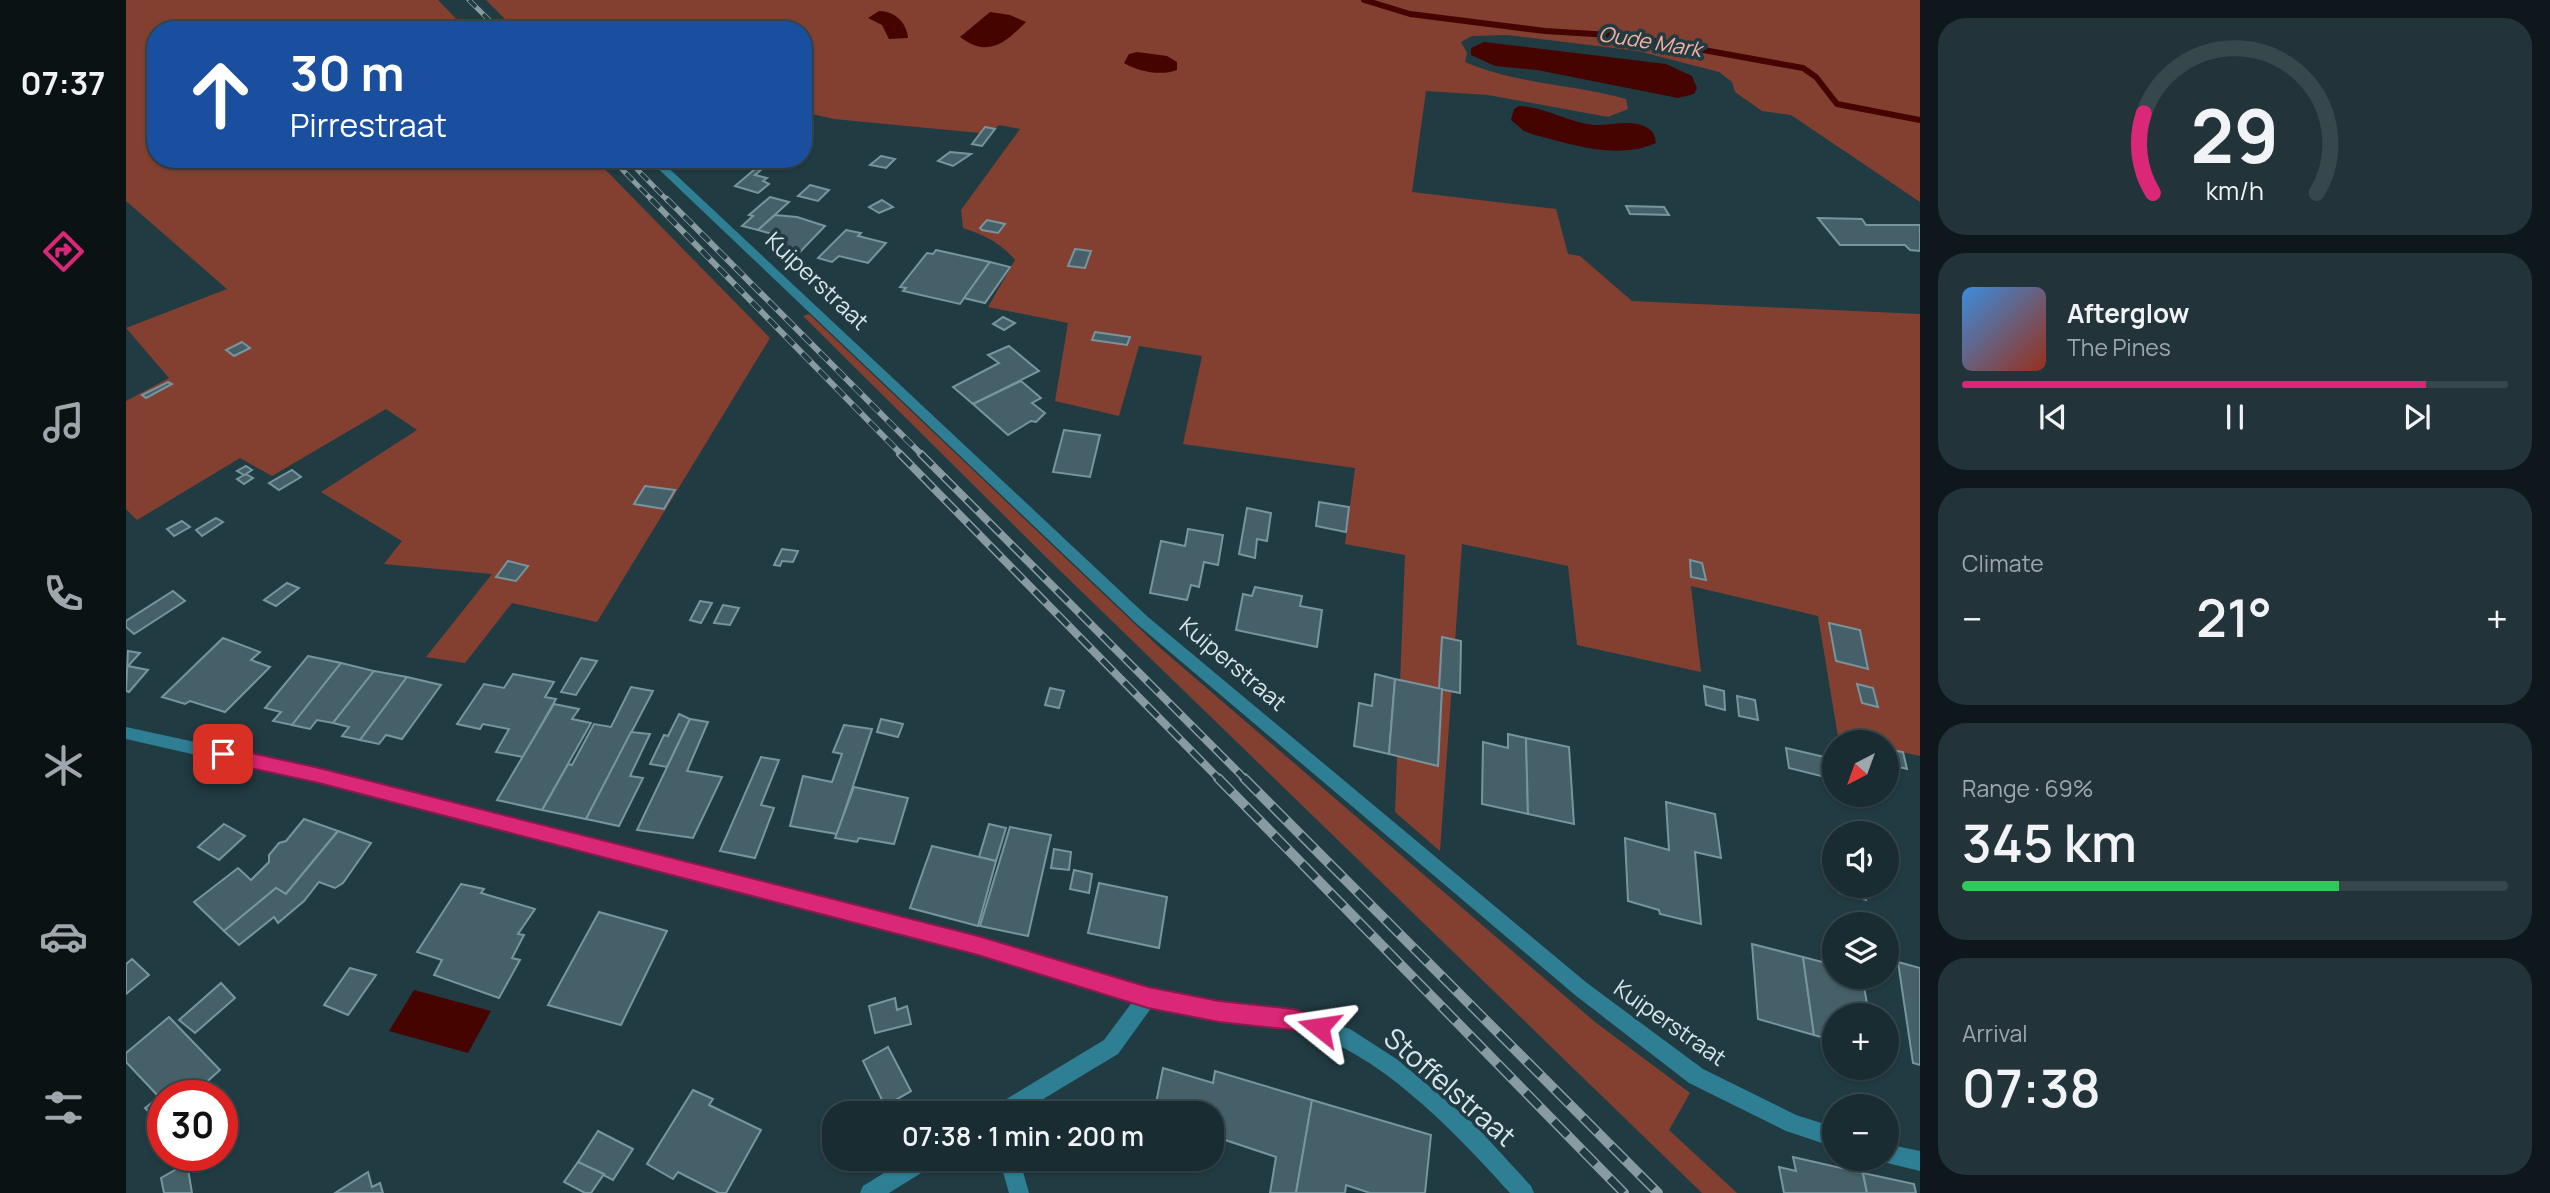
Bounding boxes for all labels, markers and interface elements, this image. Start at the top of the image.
water label: Oude Mark [1597,19,1706,63]
text: 30 m [290,39,405,106]
icon: ahead [175,49,266,140]
text: 07:37 [21,61,105,105]
text: 29 [2191,85,2279,185]
text: Pirrestraat [290,103,447,147]
text: km/h [2206,172,2264,207]
street label: Kuiperstraat [759,224,876,337]
icon: directions [39,227,88,276]
text: Afterglow [2067,295,2189,331]
text: The Pines [2067,331,2171,363]
icon: music [39,398,88,447]
icon: previous [2034,398,2072,436]
icon: pause [2216,398,2254,436]
icon: next [2398,398,2436,436]
text: Climate [1962,547,2044,579]
icon: phone [39,569,88,618]
text: 21° [2196,582,2272,653]
text: − [1962,592,1983,644]
text: + [2486,592,2508,644]
street label: Kuiperstraat [1173,609,1294,717]
pin [193,724,253,784]
north arrow [1822,730,1899,807]
map controls [1822,730,1899,1171]
icon: arrive [204,735,242,773]
icon: climate [39,741,88,790]
text: Range · 69% [1962,772,2093,804]
text: 345 km [1962,807,2137,878]
button: sound [1822,821,1899,898]
icon: car [39,912,88,961]
button: layers [1822,912,1899,989]
street label: Kuiperstraat [1608,972,1733,1073]
position arrow [1282,990,1356,1064]
button: + [1822,1003,1899,1080]
text: Arrival [1962,1017,2028,1049]
street label: Stoffelstraat [1377,1018,1525,1154]
text: 07:38 [1962,1052,2101,1123]
speed limit sign: 30 [147,1080,238,1171]
icon: filters [39,1083,88,1132]
button: − [1822,1094,1899,1171]
text: 07:38 · 1 min · 200 m [902,1118,1144,1154]

